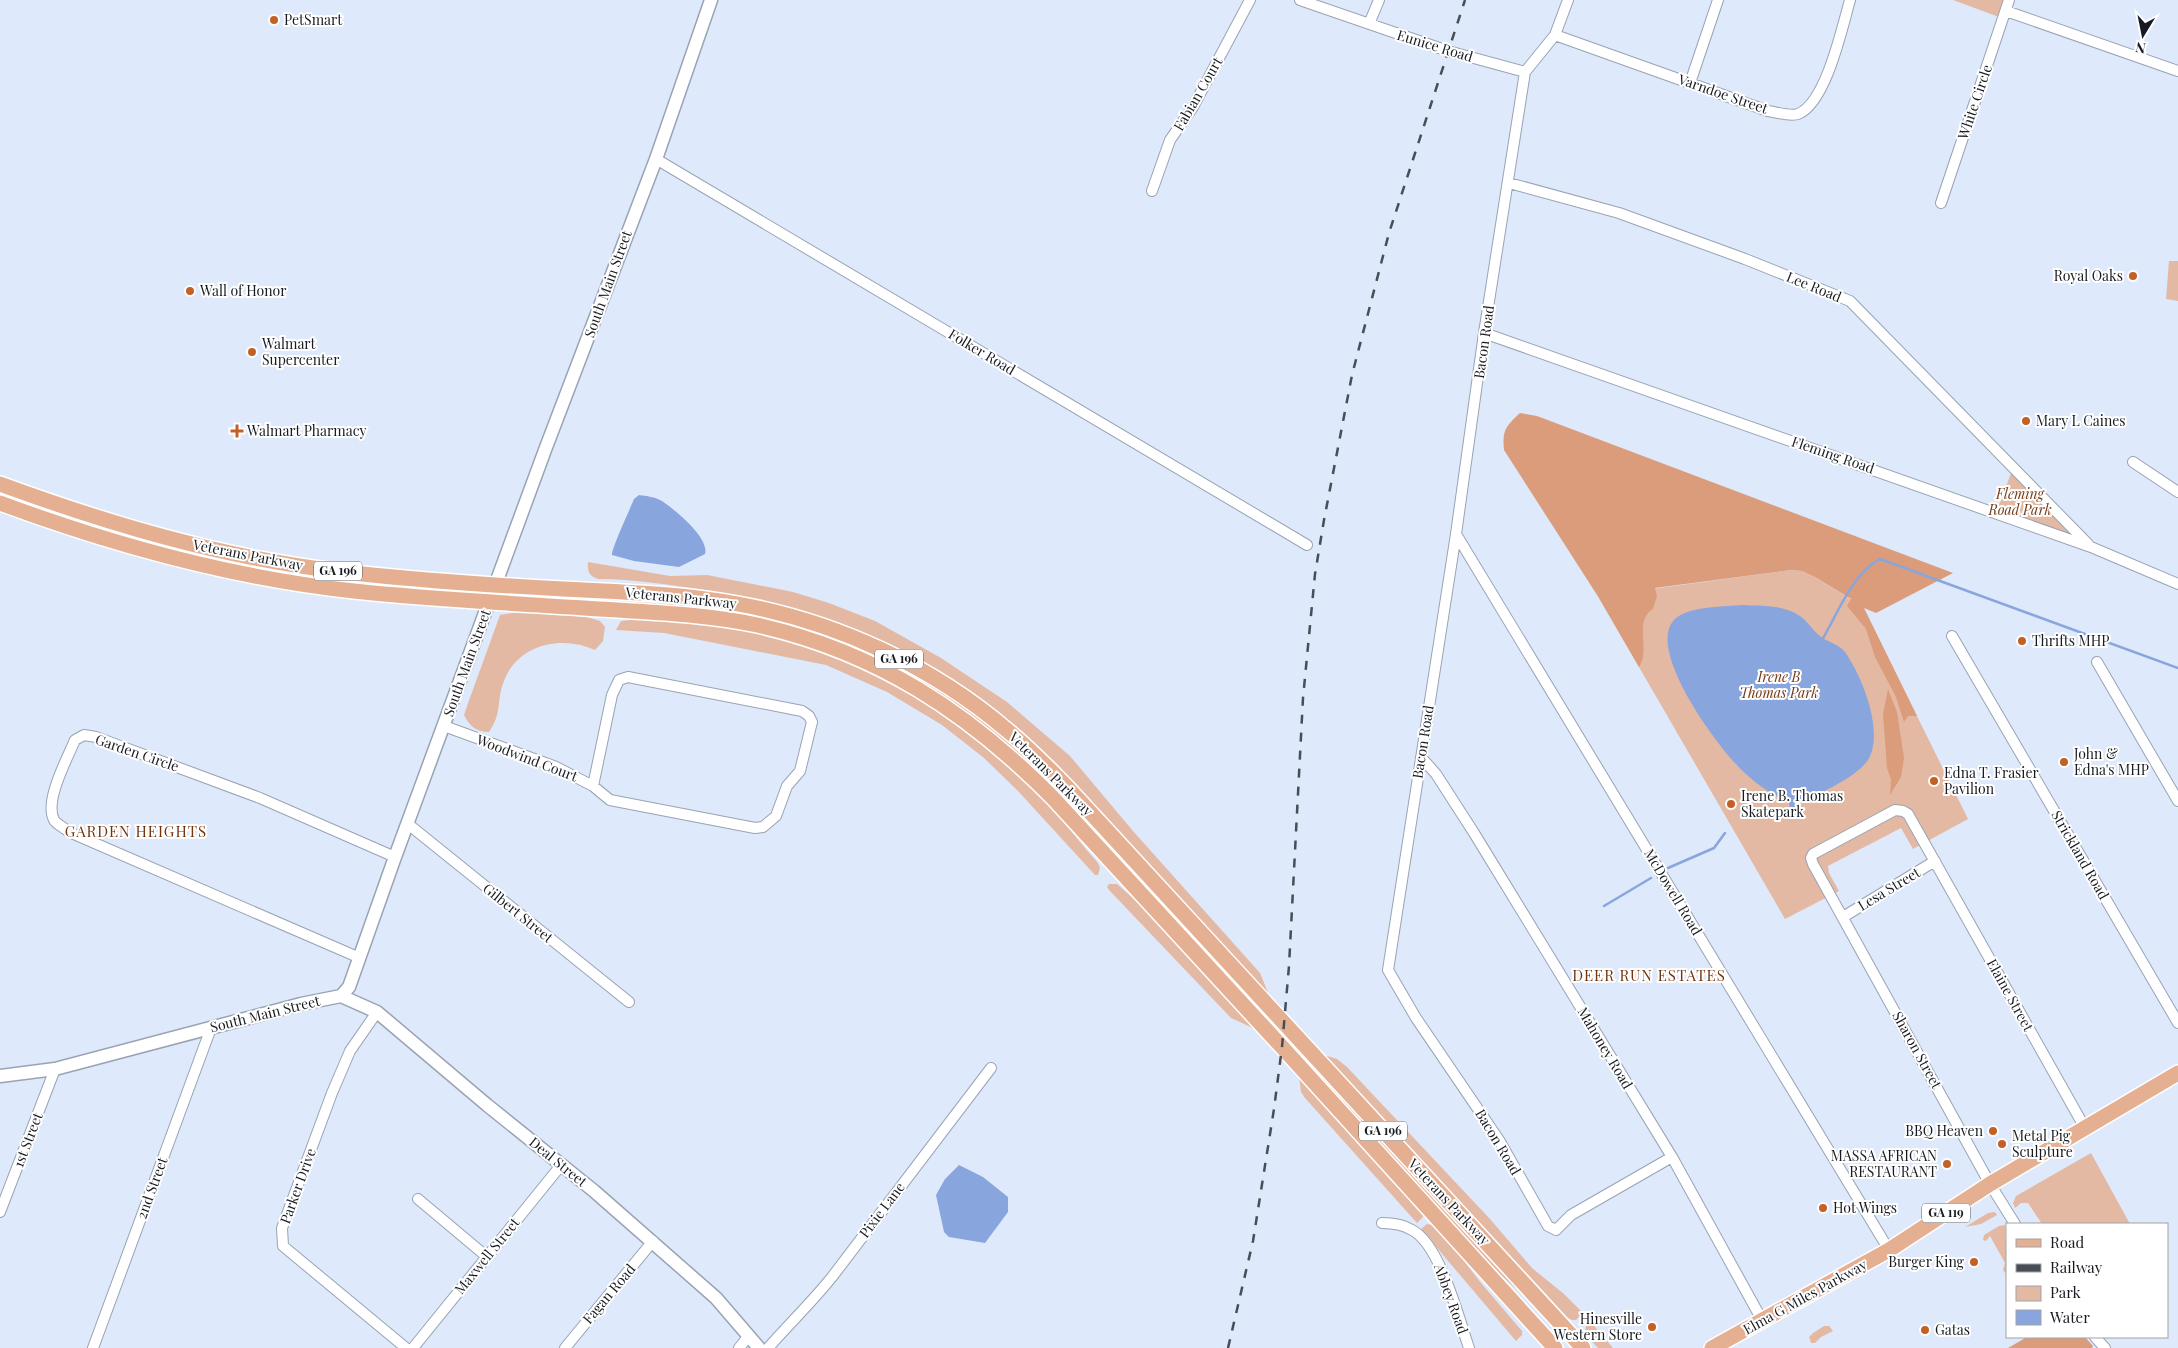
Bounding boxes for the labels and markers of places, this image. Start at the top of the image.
place label: PetSmart [284,10,343,29]
marker: PetSmart [268,14,280,26]
place label: Royal Oaks [2054,266,2123,285]
marker: Royal Oaks [2127,270,2139,282]
place label: Wall of Honor [199,281,287,300]
marker: Wall of Honor [184,285,196,297]
place label: Walmart Supercenter [261,334,340,369]
marker: Walmart Supercenter [246,346,258,358]
place label: Mary L Caines [2036,411,2126,430]
marker: Mary L Caines [2020,415,2032,427]
place label: Walmart Pharmacy [246,421,367,440]
marker: Walmart Pharmacy [231,425,243,437]
place label: Thrifts MHP [2032,631,2110,650]
marker: Thrifts MHP [2016,635,2028,647]
place label: John & Edna's MHP [2073,744,2149,779]
marker: John & Edna's MHP [2058,756,2070,768]
place label: Edna T. Frasier Pavilion [1944,763,2040,798]
marker: Edna T. Frasier Pavilion [1928,775,1940,787]
place label: Irene B. Thomas Skatepark [1741,786,1843,821]
marker: Irene B. Thomas Skatepark [1725,798,1737,810]
place label: BBQ Heaven [1905,1121,1984,1140]
marker: BBQ Heaven [1987,1125,1999,1137]
place label: Metal Pig Sculpture [2012,1126,2073,1161]
marker: Metal Pig Sculpture [1996,1138,2008,1150]
place label: MASSA AFRICAN RESTAURANT [1831,1146,1937,1181]
marker: MASSA AFRICAN RESTAURANT [1941,1158,1953,1170]
place label: Hot Wings [1833,1198,1897,1217]
marker: Hot Wings [1817,1202,1829,1214]
place label: Burger King [1888,1252,1965,1271]
marker: Burger King [1968,1256,1980,1268]
place label: Hinesville Western Store [1553,1309,1642,1344]
place label: Gatas [1935,1320,1970,1339]
marker: Hinesville Western Store [1646,1321,1658,1333]
marker: Gatas [1919,1324,1931,1336]

